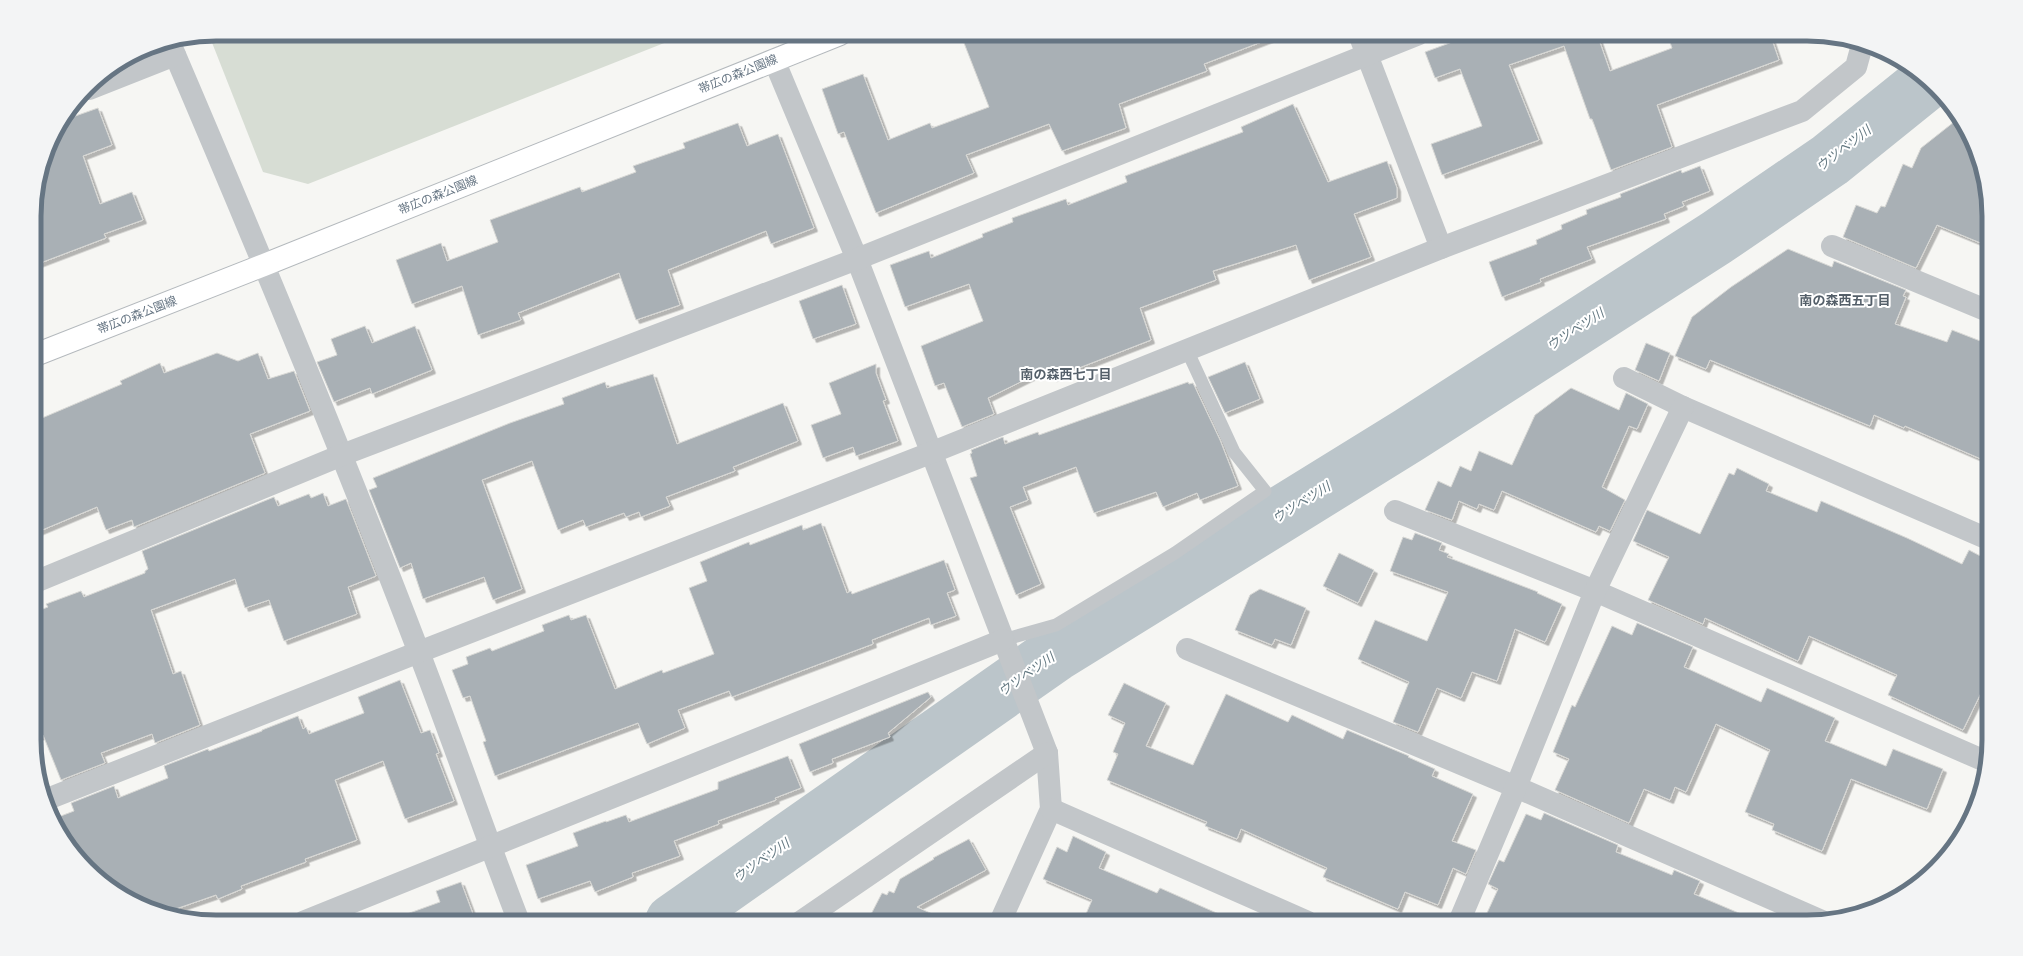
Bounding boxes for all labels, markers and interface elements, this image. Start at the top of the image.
street label: 帯広の森公園線 [696,51,779,95]
water label: ウツベツ川 [1812,120,1875,174]
street label: 帯広の森公園線 [396,172,479,216]
street label: 帯広の森公園線 [95,292,178,336]
district label: 南の森西五丁目 [1799,292,1891,308]
water label: ウツベツ川 [1543,304,1608,353]
district label: 南の森西七丁目 [1020,366,1112,382]
water label: ウツベツ川 [1269,477,1334,526]
water label: ウツベツ川 [995,648,1059,699]
water label: ウツベツ川 [730,834,794,885]

